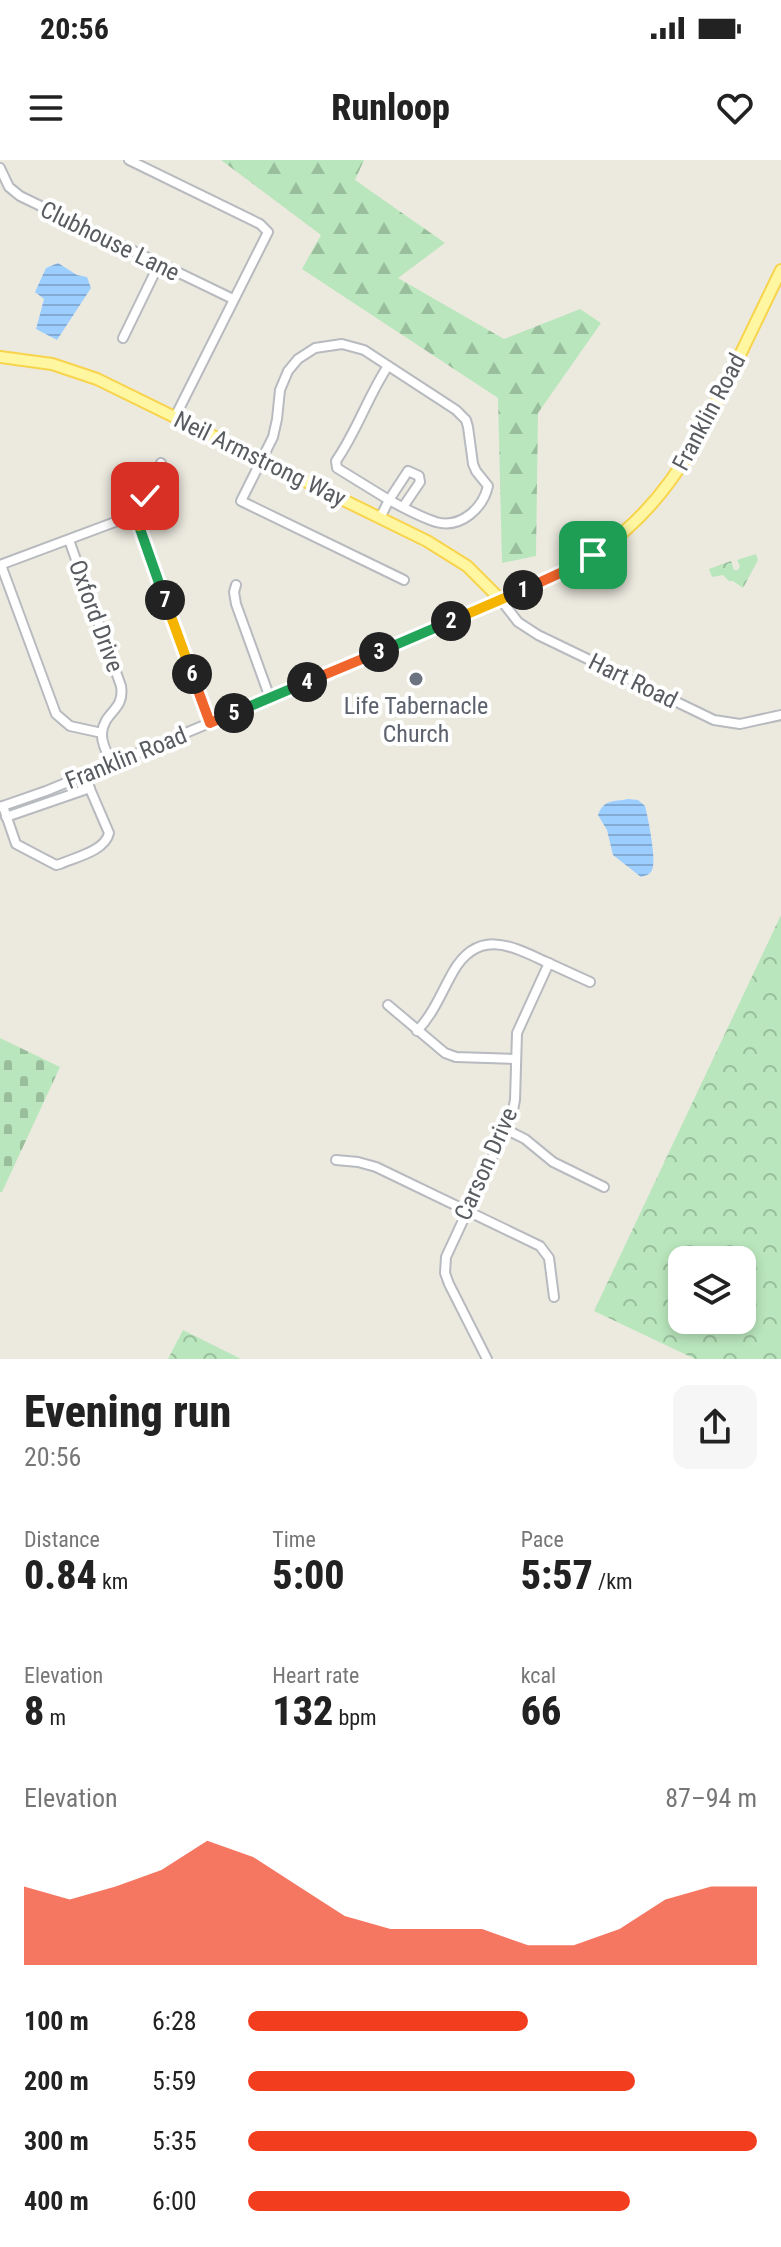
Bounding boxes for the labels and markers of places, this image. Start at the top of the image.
pin [111,462,179,530]
pin [559,521,627,589]
pin: 1 [503,570,543,610]
pin: 7 [145,580,185,620]
pin: 2 [431,601,471,641]
pin: 3 [359,632,399,672]
pin: 6 [172,654,212,694]
pin: 4 [287,662,327,702]
marker: Life Tabernacle Church [407,670,425,688]
place label: Life Tabernacle Church [344,692,488,748]
pin: 5 [214,693,254,733]

